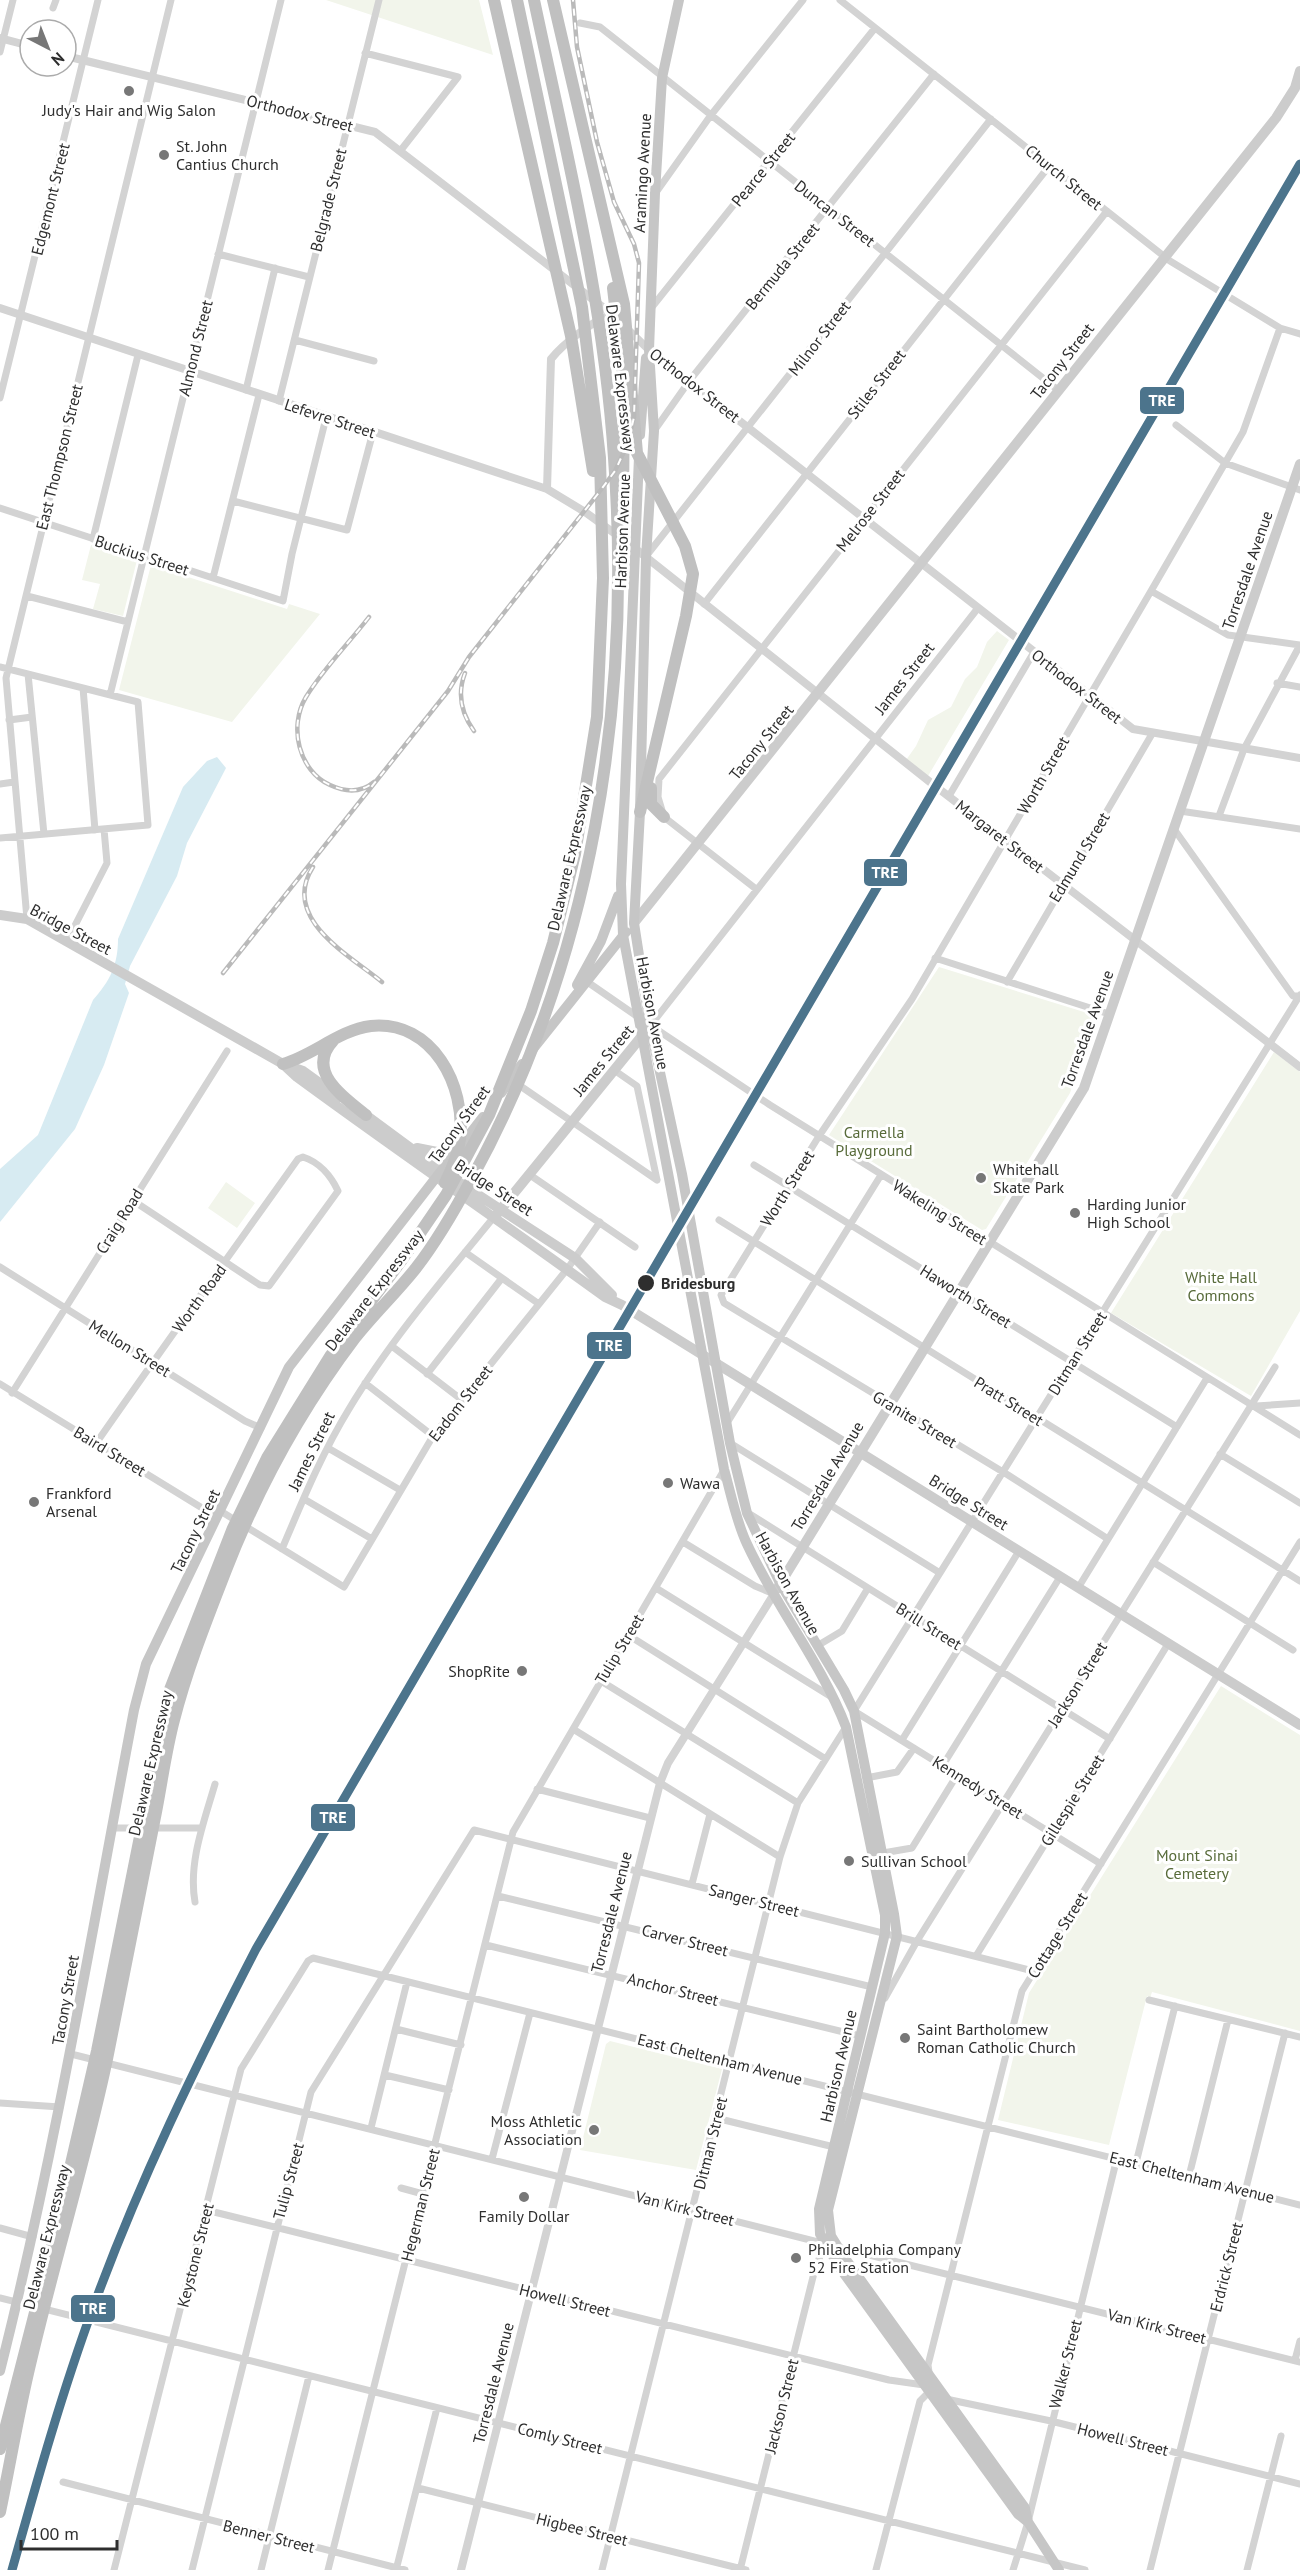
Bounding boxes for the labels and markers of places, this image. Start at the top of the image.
marker: Judy's Hair and Wig Salon [122,84,136,98]
place label: Judy's Hair and Wig Salon [41,100,216,120]
place label: St. John Cantius Church [176,136,279,174]
marker: St. John Cantius Church [157,148,171,162]
place label: Whitehall Skate Park [993,1159,1065,1197]
marker: Whitehall Skate Park [974,1171,988,1185]
place label: Harding Junior High School [1087,1194,1187,1232]
marker: Harding Junior High School [1068,1206,1082,1220]
marker: Bridesburg [636,1273,656,1293]
place label: Bridesburg [661,1273,735,1293]
place label: Wawa [680,1473,720,1493]
marker: Wawa [661,1476,675,1490]
place label: Frankford Arsenal [46,1483,112,1521]
marker: Frankford Arsenal [27,1495,41,1509]
place label: ShopRite [448,1661,510,1681]
marker: ShopRite [515,1664,529,1678]
place label: Sullivan School [861,1851,967,1871]
marker: Sullivan School [842,1854,856,1868]
place label: Saint Bartholomew Roman Catholic Church [917,2019,1076,2057]
marker: Saint Bartholomew Roman Catholic Church [898,2031,912,2045]
place label: Moss Athletic Association [491,2111,582,2149]
marker: Moss Athletic Association [587,2123,601,2137]
marker: Family Dollar [517,2190,531,2204]
place label: Family Dollar [478,2206,570,2226]
place label: Philadelphia Company 52 Fire Station [808,2239,961,2277]
marker: Philadelphia Company 52 Fire Station [789,2251,803,2265]

